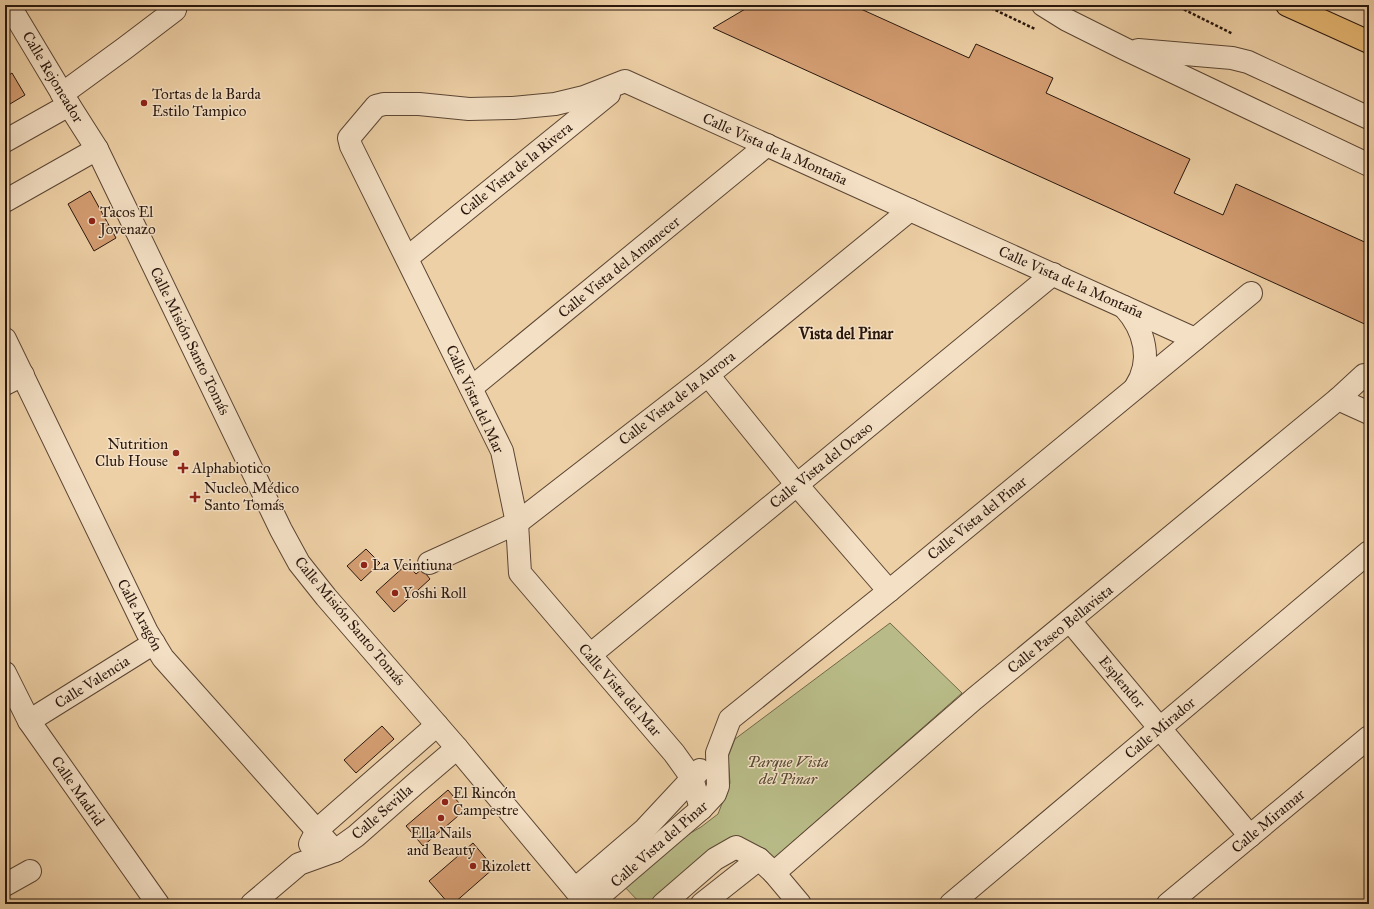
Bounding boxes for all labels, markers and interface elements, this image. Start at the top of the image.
street label: Calle Rejoneador [19,28,88,126]
place label: Tortas de la Barda Estilo Tampico [152,85,262,120]
marker: Tortas de la Barda Estilo Tampico [139,98,149,108]
street label: Calle Vista de la Montaña [700,109,851,189]
street label: Calle Vista de la Rivera [456,118,576,220]
place label: Tacos El Jovenazo [98,203,156,239]
street label: Calle Vista del Amanecer [554,212,684,322]
marker: Tacos El Jovenazo [87,216,97,226]
street label: Calle Vista de la Montaña [996,242,1147,322]
street label: Calle Misión Santo Tomás [146,264,234,418]
district label: Vista del Pinar [798,324,894,343]
street label: Calle Vista del Mar [442,342,508,456]
street label: Calle Vista de la Aurora [615,347,739,449]
street label: Calle Vista del Ocaso [766,418,876,512]
place label: Nutrition Club House [95,435,168,470]
marker: Nutrition Club House [171,448,181,458]
place label: Alphabiotico [191,459,271,477]
marker: Alphabiotico [177,462,189,474]
street label: Calle Vista del Pinar [924,472,1031,564]
place label: Nucleo Médico Santo Tomás [204,479,299,514]
marker: Nucleo Médico Santo Tomás [189,491,201,503]
street label: Calle Misión Santo Tomás [291,553,409,689]
place label: La Veintiuna [372,556,453,574]
marker: La Veintiuna [359,560,369,570]
street label: Calle Aragón [114,576,166,654]
street label: Calle Paseo Bellavista [1004,581,1117,677]
place label: Yoshi Roll [403,584,467,602]
marker: Yoshi Roll [390,588,400,598]
street label: Calle Vista del Mar [575,640,666,741]
street label: Calle Valencia [51,652,133,712]
street label: Esplendor [1095,652,1149,712]
street label: Calle Mirador [1121,693,1199,763]
street label: Calle Madrid [47,753,109,830]
park label: Parque Vista del Pinar [747,753,829,788]
street label: Calle Sevilla [348,780,417,843]
place label: El Rincón Campestre [453,784,518,819]
street label: Calle Miramar [1228,785,1309,857]
marker: El Rincón Campestre [440,797,450,807]
street label: Calle Vista del Pinar [607,797,712,891]
marker: Ella Nails and Beauty [436,813,446,823]
place label: Ella Nails and Beauty [407,824,476,859]
place label: Rizolett [481,857,532,875]
marker: Rizolett [468,861,478,871]

